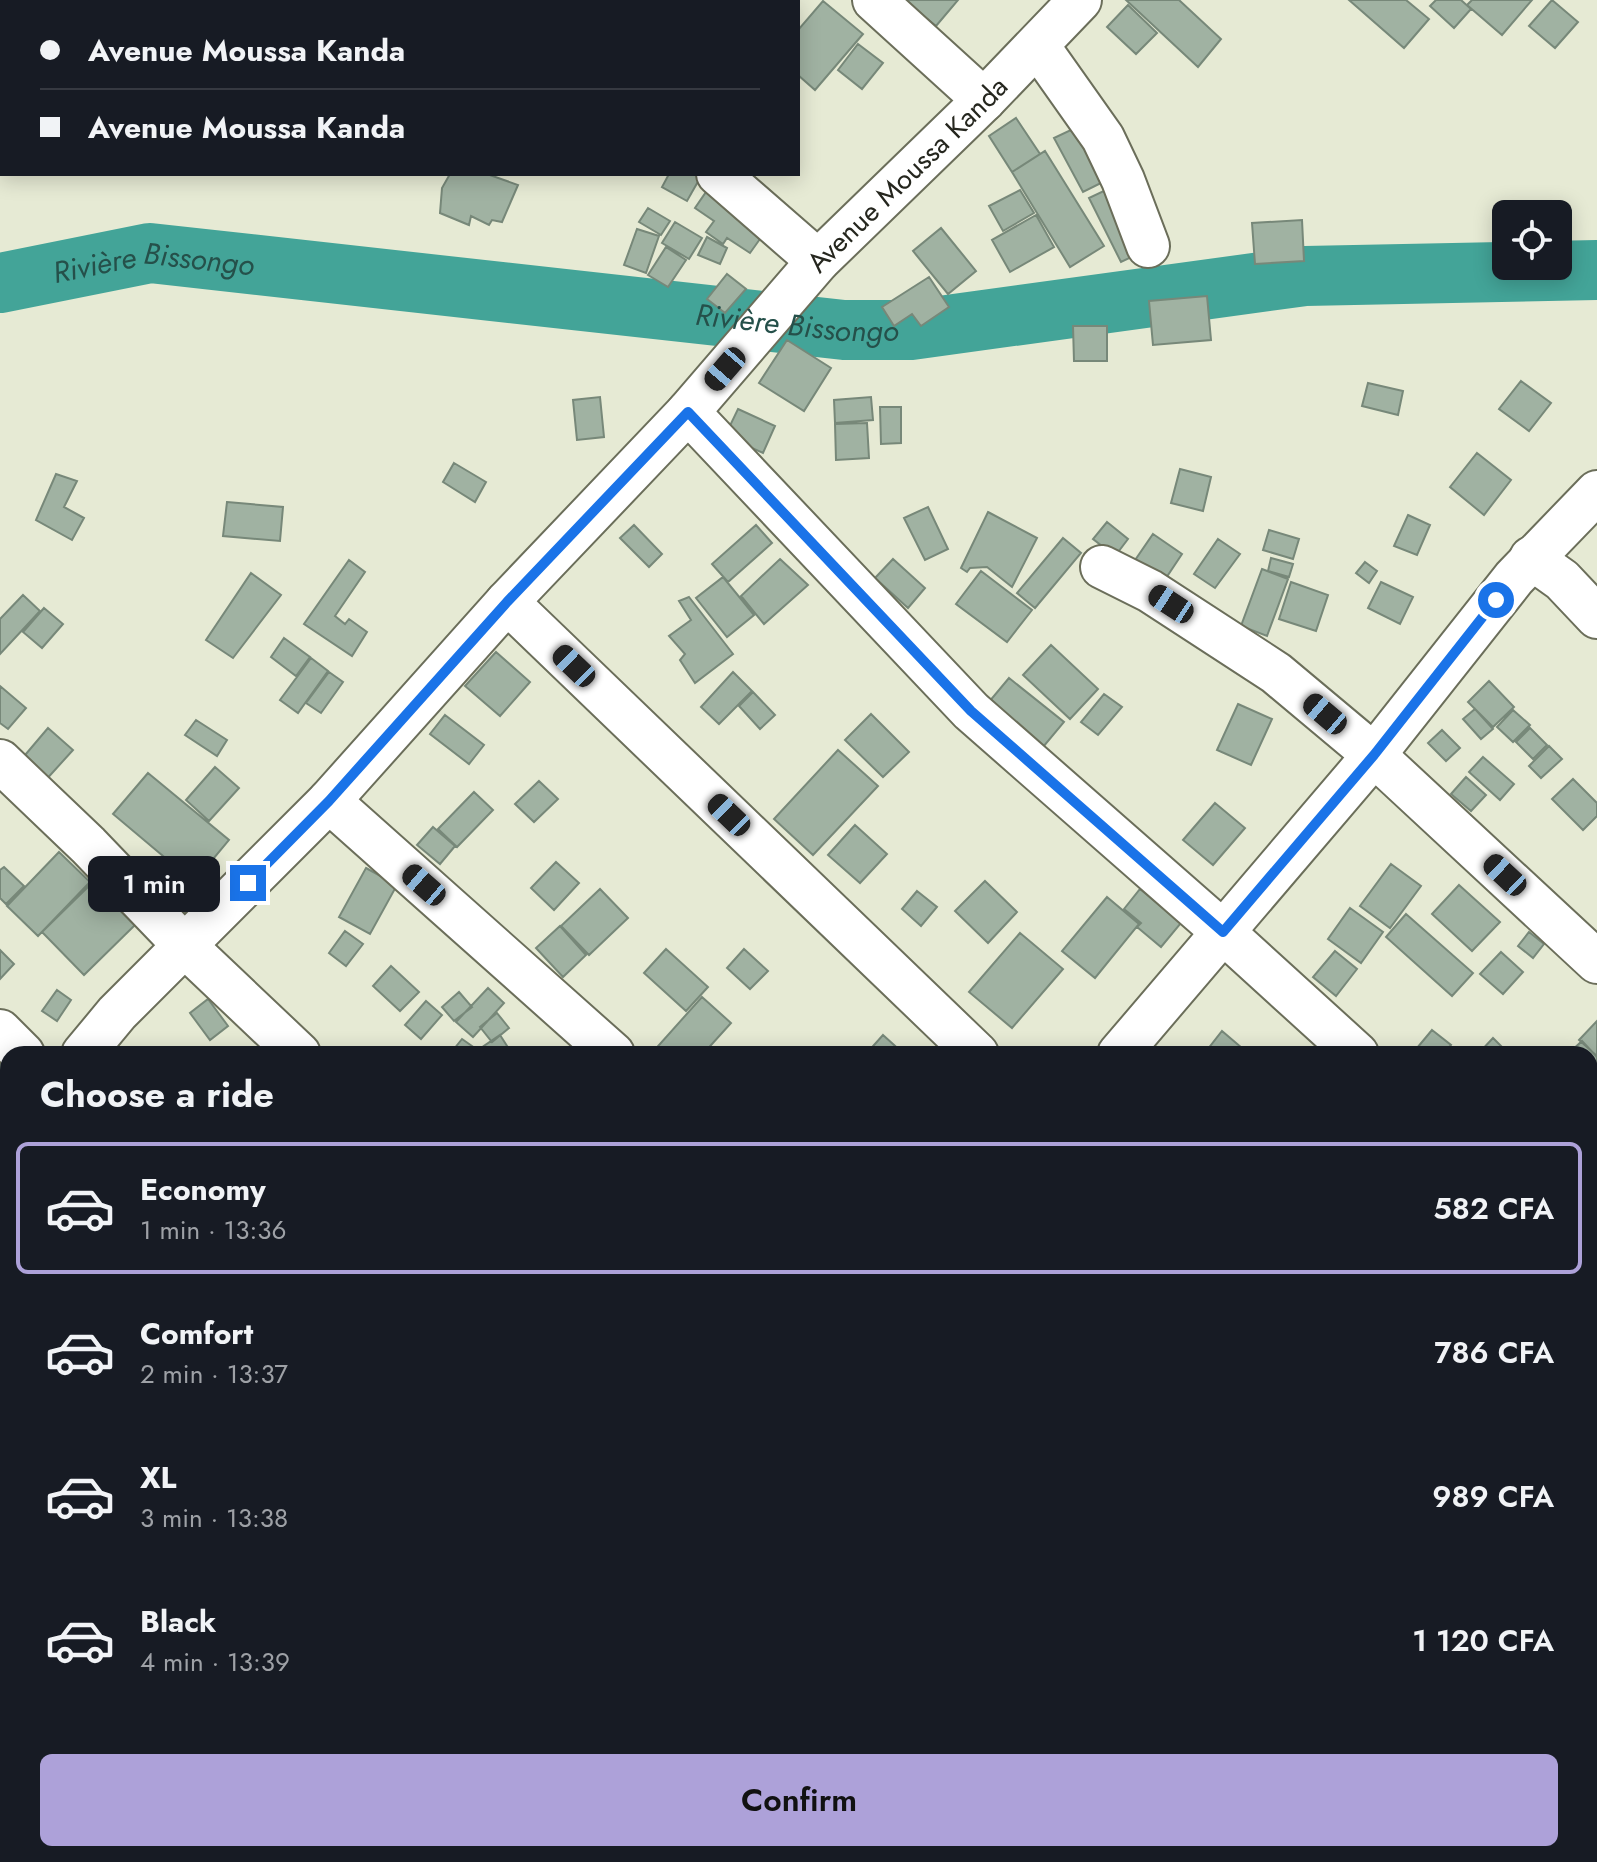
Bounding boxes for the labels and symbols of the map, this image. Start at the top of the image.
street label: Avenue Moussa Kanda [797,67,1017,281]
water label: Rivière Bissongo [49,231,257,293]
water label: Rivière Bissongo [693,292,899,352]
car [700,343,750,395]
car [1144,581,1198,627]
route start [1478,582,1514,618]
car [548,641,600,691]
car [1299,689,1351,739]
car [703,790,755,840]
car [1479,850,1531,900]
callout: 1 min [88,855,220,911]
car [398,860,450,910]
route end [230,865,266,901]

